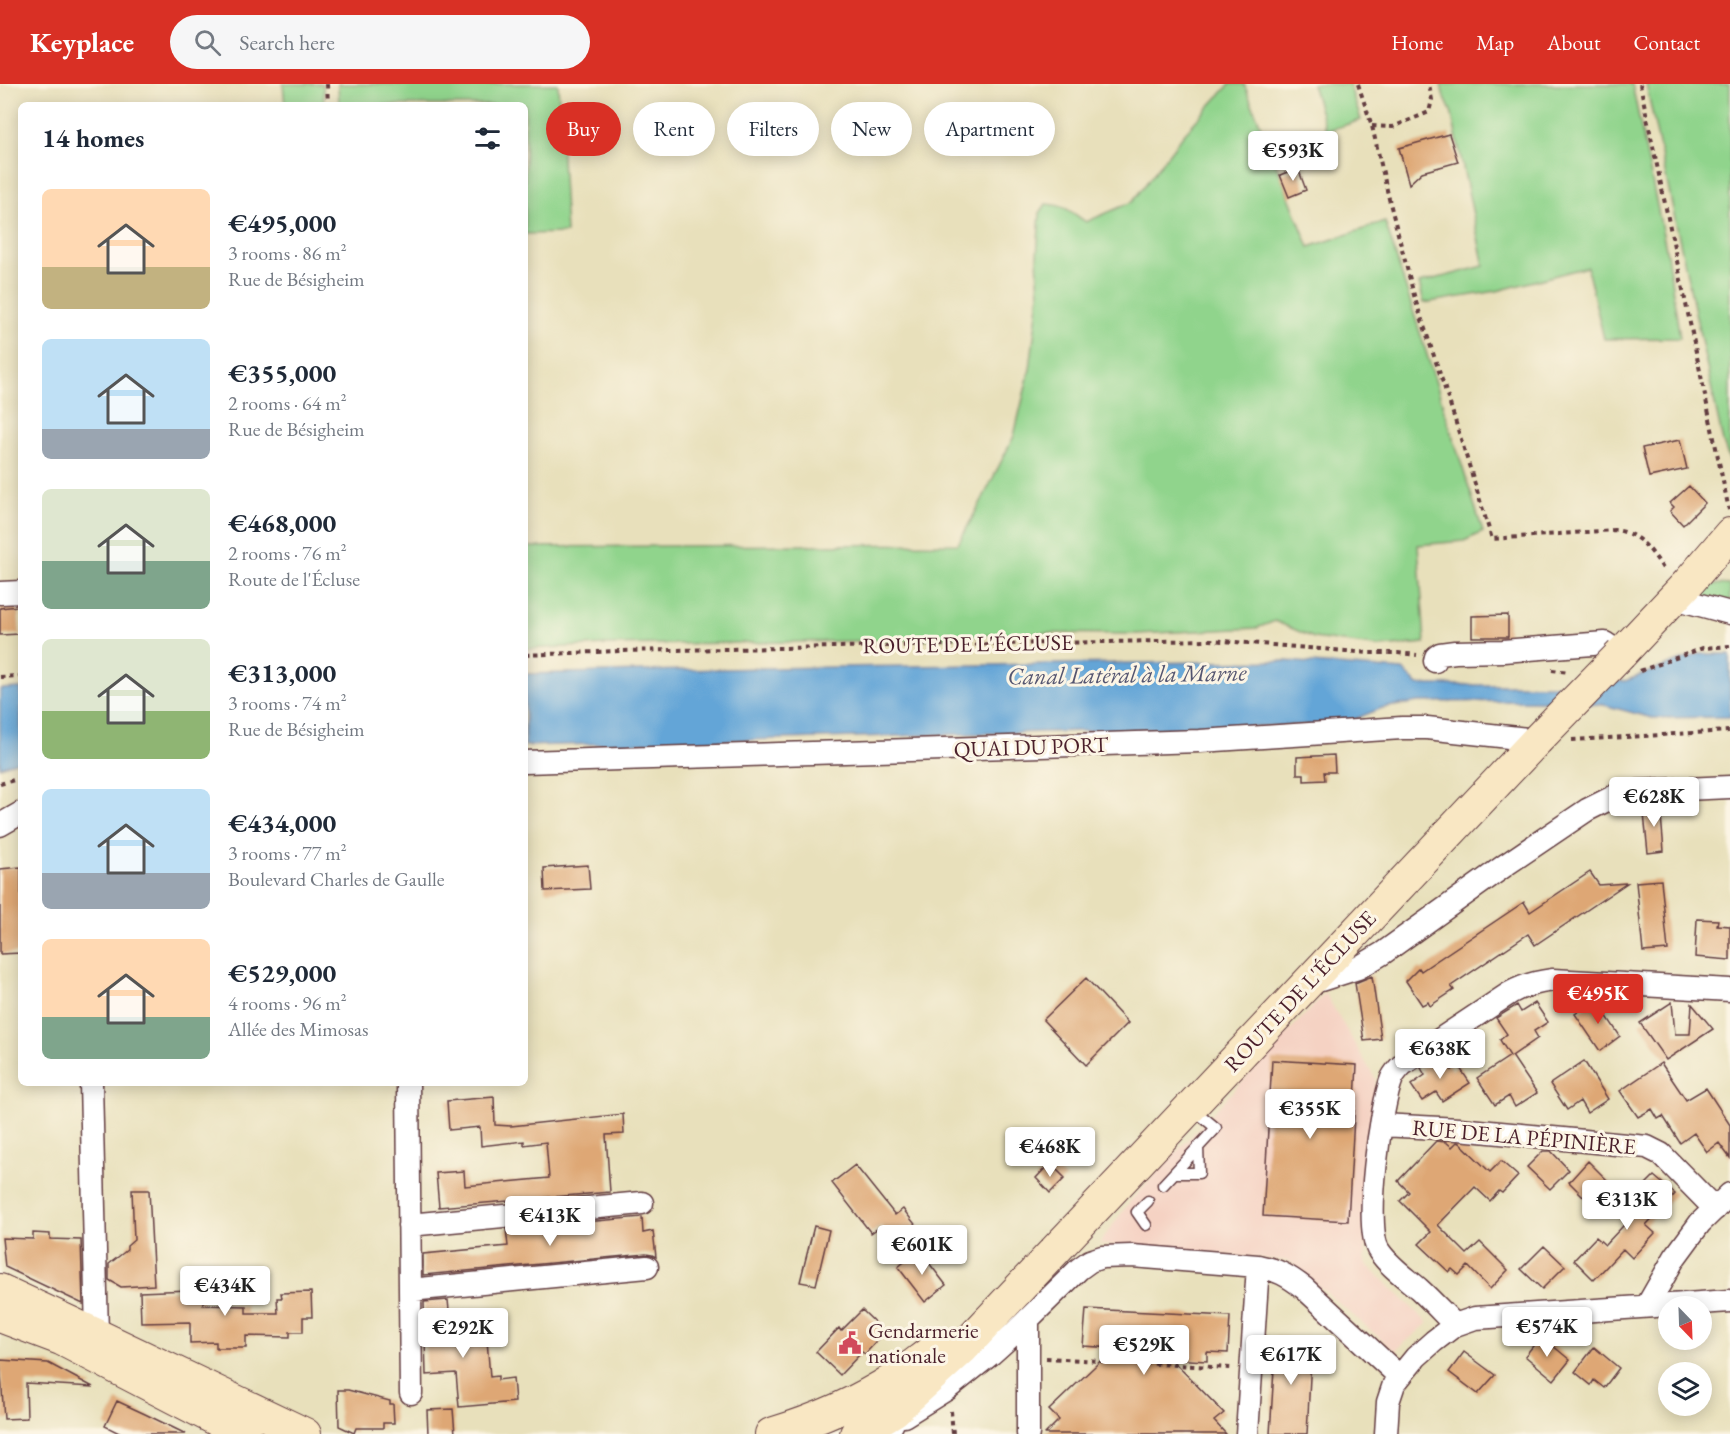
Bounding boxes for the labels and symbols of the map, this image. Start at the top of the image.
pin: €593K [1251,131,1335,182]
street label: ROUTE DE L'ÉCLUSE [862,628,1074,660]
water label: Canal Latéral à la Marne [1007,656,1248,692]
street label: QUAI DU PORT [953,730,1109,764]
pin: €628K [1612,777,1696,828]
street label: ROUTE DE L'ÉCLUSE [1218,904,1382,1078]
pin: €495K [1556,974,1640,1025]
pin: €638K [1398,1029,1482,1080]
pin: €355K [1268,1089,1352,1140]
street label: RUE DE LA PÉPINIÈRE [1411,1113,1637,1161]
pin: €468K [1008,1127,1092,1178]
pin: €313K [1585,1180,1669,1231]
pin: €413K [508,1196,592,1247]
pin: €601K [880,1225,964,1276]
pin: €434K [183,1266,267,1317]
north arrow [1658,1296,1712,1350]
pin: €574K [1505,1307,1589,1358]
pin: €292K [421,1308,505,1359]
place label: Gendarmerie nationale [868,1316,979,1370]
pin: €529K [1102,1325,1186,1376]
public building icon: Gendarmerie nationale [837,1330,863,1356]
pin: €617K [1249,1335,1333,1386]

